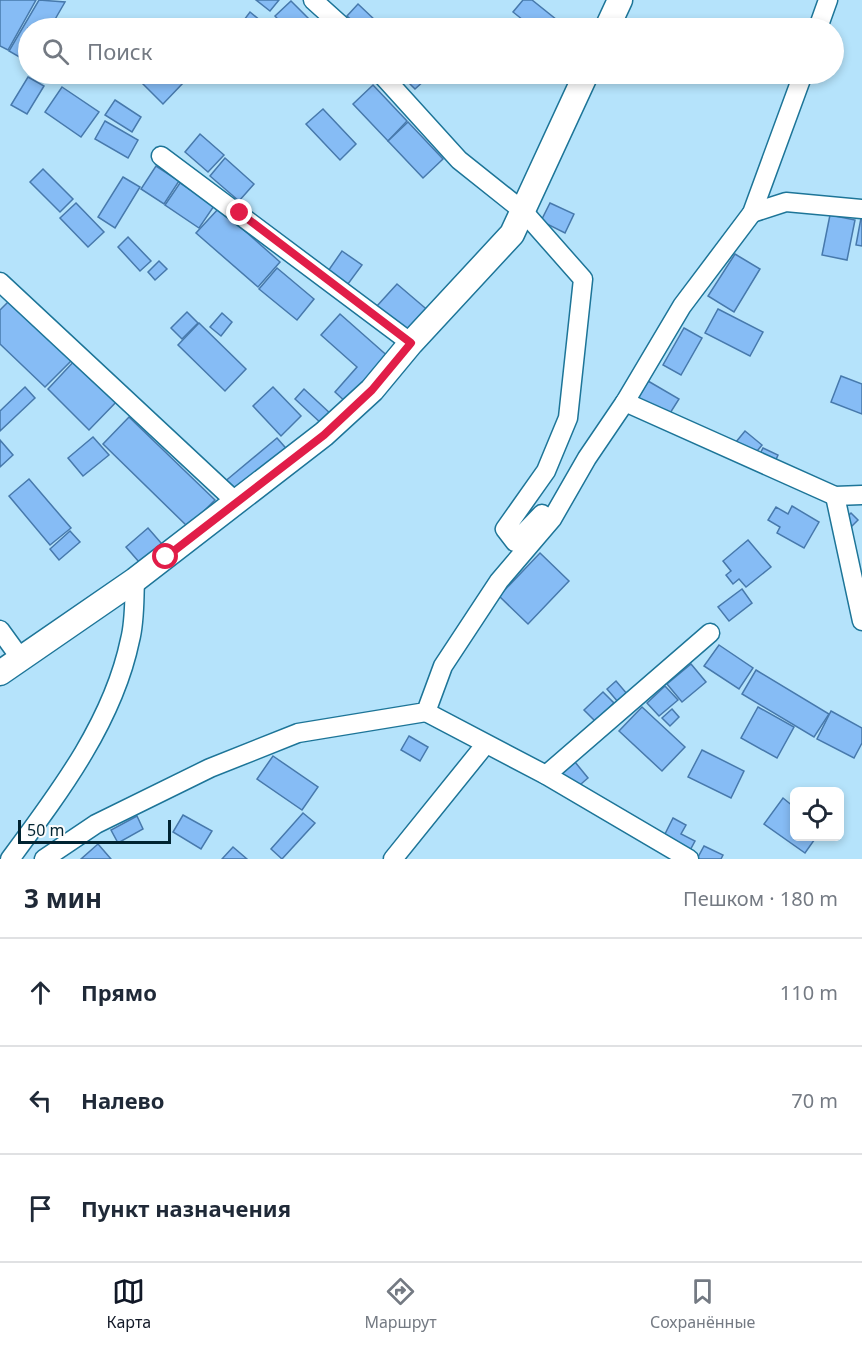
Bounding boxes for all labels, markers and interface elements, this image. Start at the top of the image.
search box [18,18,844,84]
icon: search [39,35,72,68]
text: Поиск [87,36,152,66]
route end [226,199,252,225]
route start [152,543,178,569]
map controls [790,787,844,841]
button: locate [790,787,844,841]
scale bar [18,817,171,844]
text: 50 m [27,819,64,841]
text: 3 мин [24,880,102,916]
text: Пешком · 180 m [683,885,838,912]
icon: ahead [24,976,57,1009]
text: Прямо [81,977,157,1007]
text: 110 m [780,979,838,1006]
icon: left [24,1084,57,1117]
text: Налево [81,1085,164,1115]
text: 70 m [791,1087,838,1114]
icon: arrive [24,1192,57,1225]
text: Пункт назначения [81,1193,291,1223]
tab: Карта [107,1275,151,1333]
tab: Маршрут [364,1275,437,1333]
tab: Сохранённые [650,1275,755,1333]

